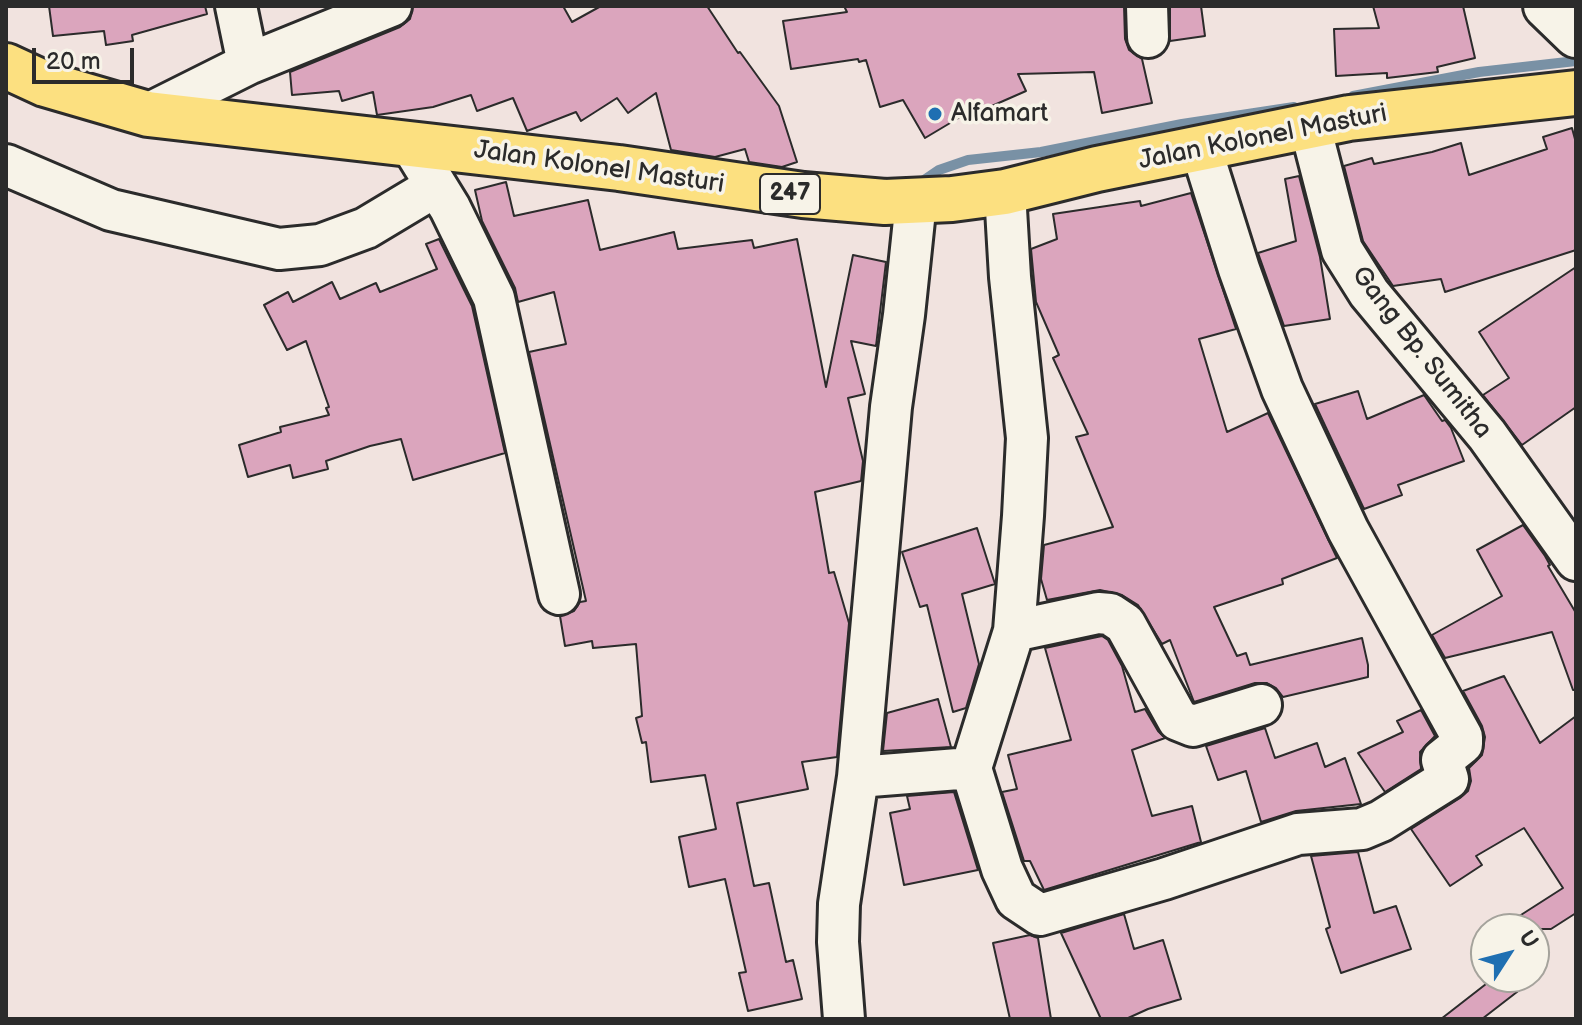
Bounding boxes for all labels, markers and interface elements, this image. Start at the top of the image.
scale bar [36,32,138,82]
text: 20 m [46,47,101,76]
place label: Alfamart [951,98,1048,130]
street label: Jalan Kolonel Masturi [1136,99,1390,177]
marker: Alfamart [926,105,944,123]
street label: Jalan Kolonel Masturi [472,135,726,201]
road number: 247 [760,174,820,214]
street label: Gang Bp. Sumitha [1344,261,1498,445]
north arrow [1470,913,1550,993]
text: U [1513,925,1544,954]

